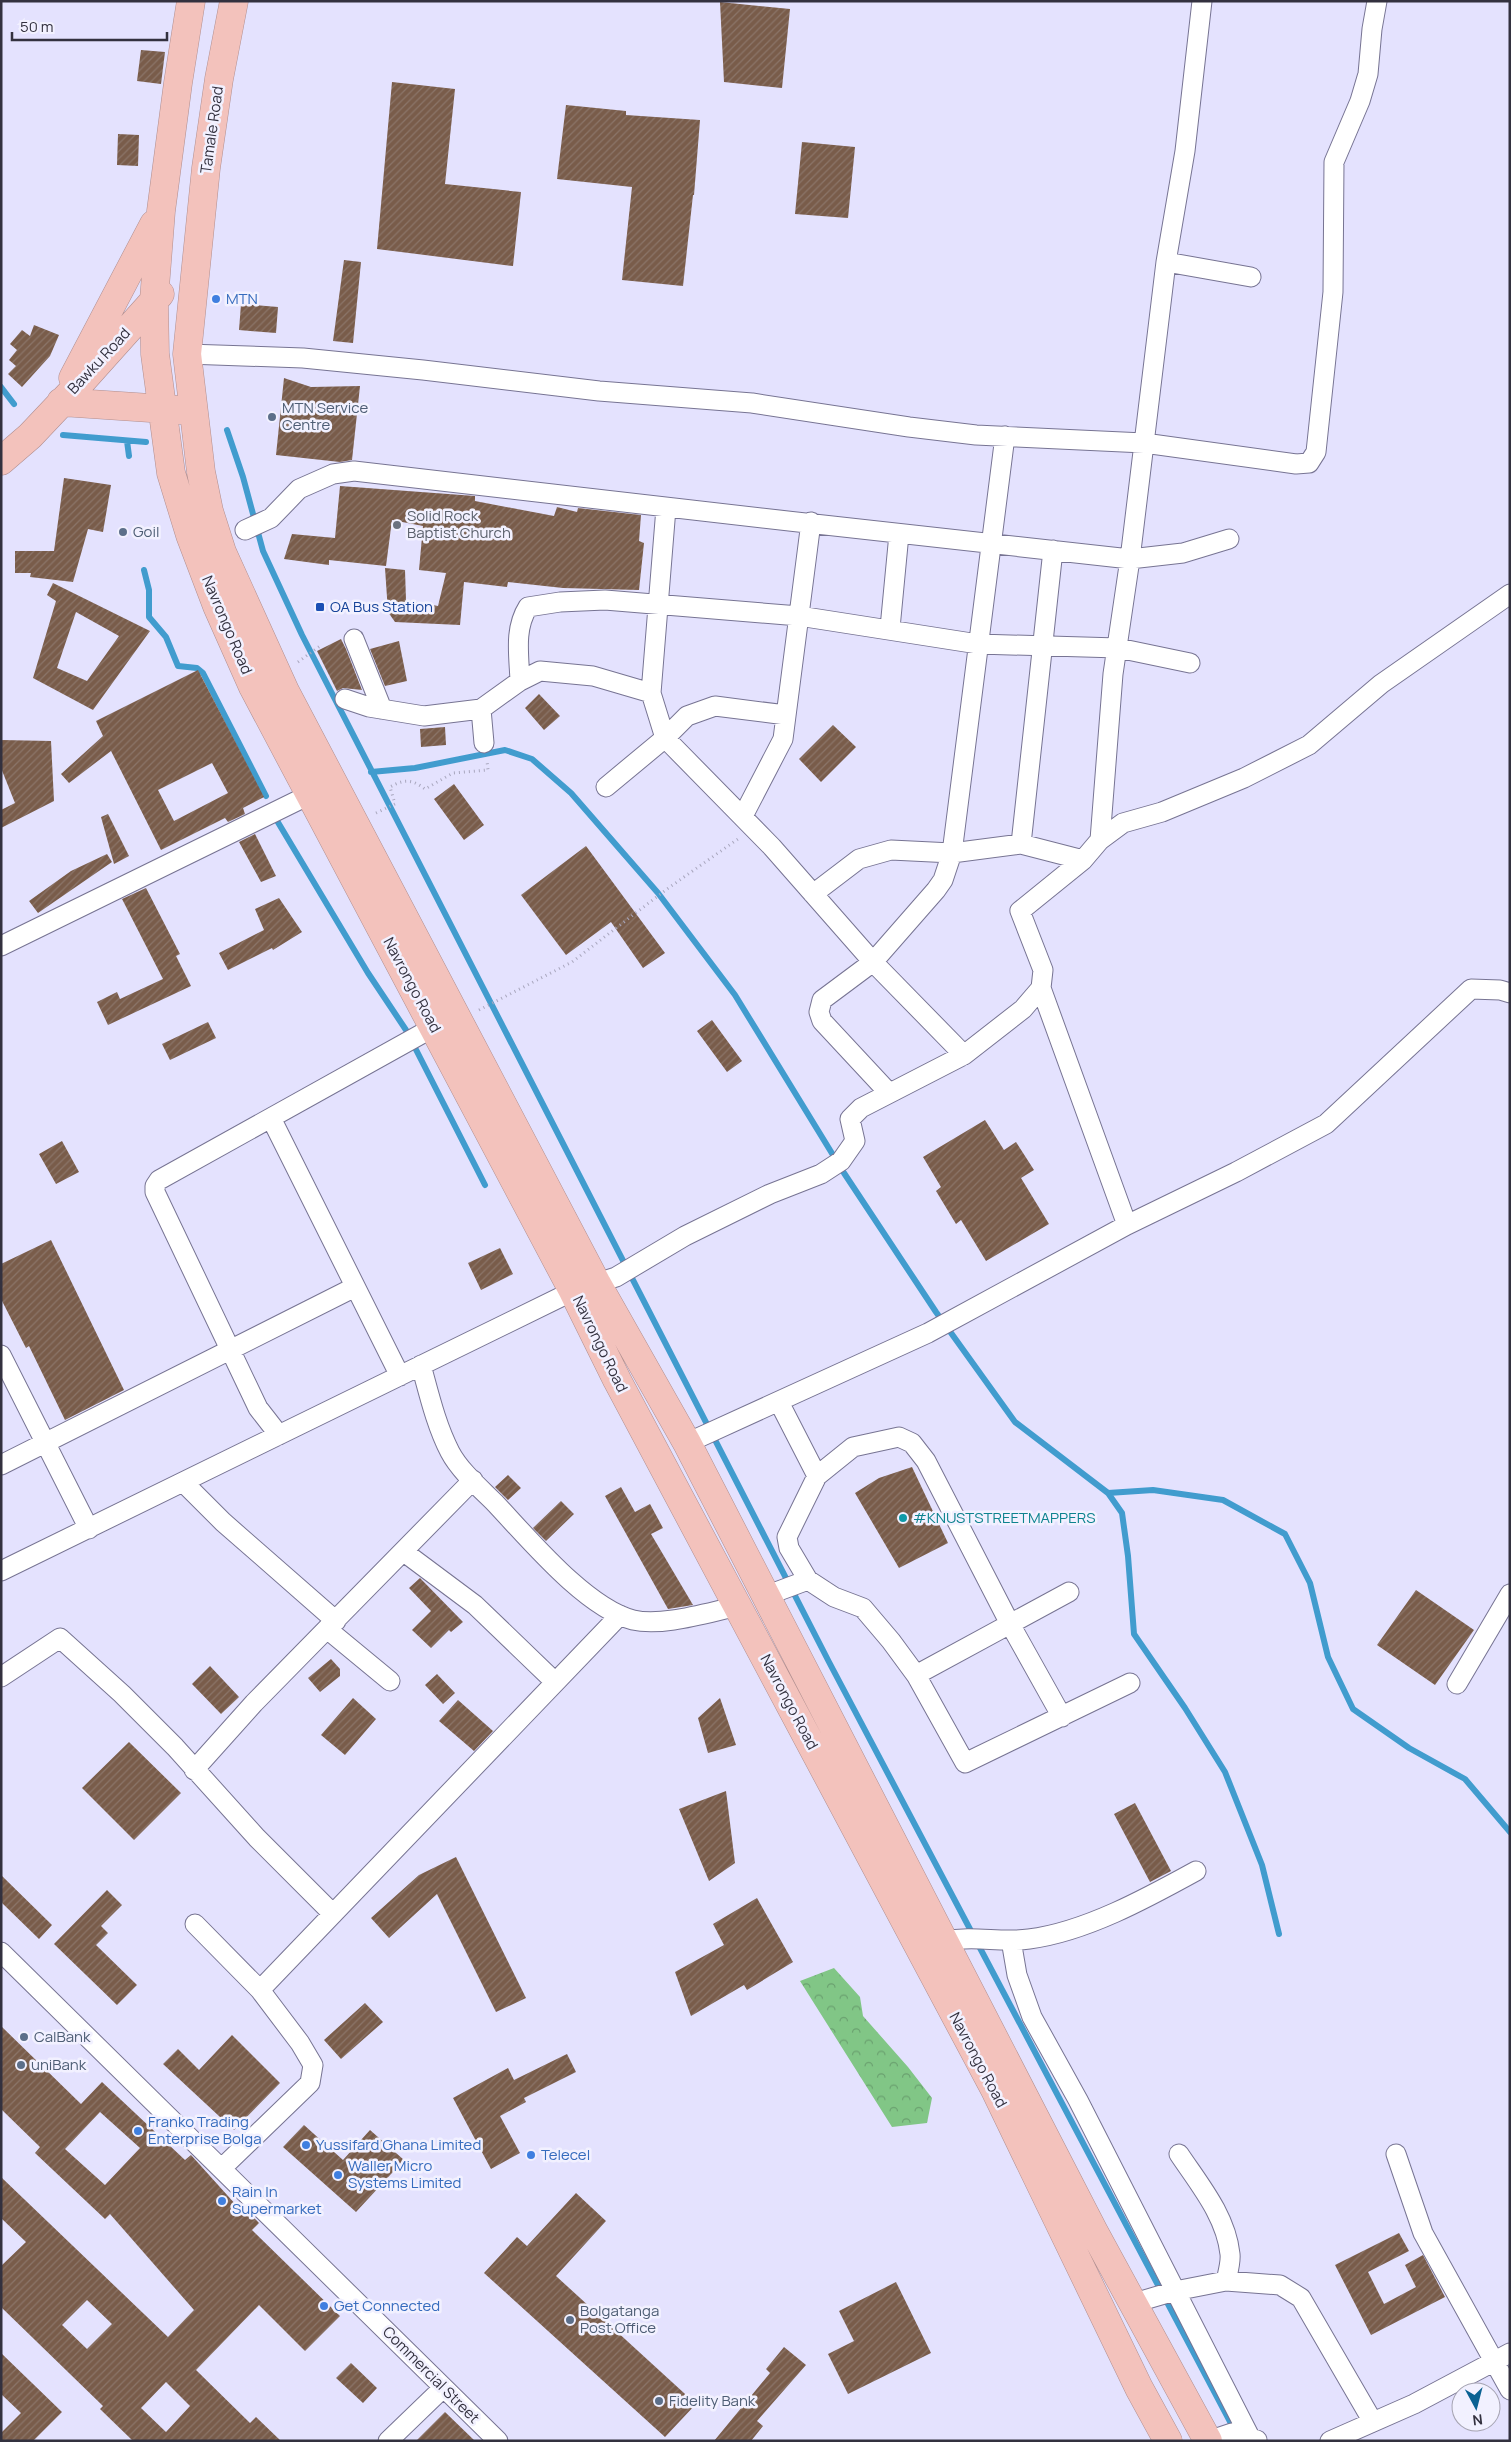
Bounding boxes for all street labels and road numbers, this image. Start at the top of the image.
street label: Tamale Road [195,85,228,175]
street label: Bawku Road [62,323,135,398]
street label: Navrongo Road [197,572,258,677]
street label: Navrongo Road [378,933,446,1036]
street label: Navrongo Road [568,1292,633,1396]
street label: Navrongo Road [755,1650,823,1753]
street label: Navrongo Road [944,2008,1012,2111]
street label: Commercial Street [378,2321,485,2428]

